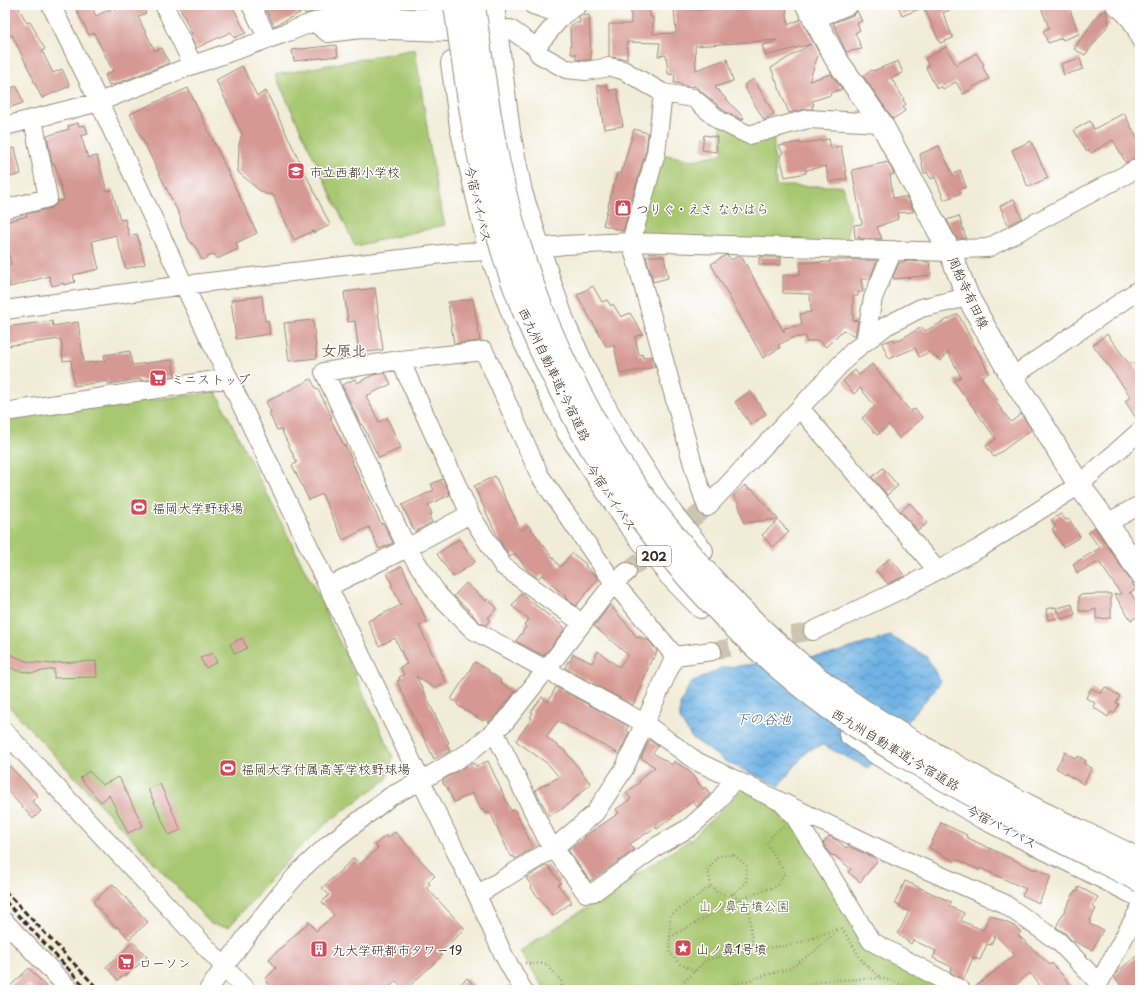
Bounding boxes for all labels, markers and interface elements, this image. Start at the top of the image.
school or university icon: 市立西都小学校 [286,161,306,181]
place label: 市立西都小学校 [309,162,400,181]
street label: 今宿バイパス [461,164,497,244]
shop icon: つりぐ・えさ なかはら [613,198,633,218]
place label: つりぐ・えさ なかはら [636,199,769,218]
street label: 周船寺有田線 [944,253,995,332]
street label: 西九州自動車道;今宿道路 [514,304,596,444]
district label: 女原北 [321,338,367,361]
supermarket icon: ミニストップ [148,368,168,388]
place label: ミニストップ [171,369,250,388]
street label: 今宿バイパス [582,459,642,535]
sports icon: 福岡大学野球場 [129,497,149,517]
place label: 福岡大学野球場 [152,498,243,517]
road number: 202 [637,546,671,566]
street label: 西九州自動車道;今宿道路 [828,703,964,795]
water label: 下の谷池 [735,708,792,729]
sports icon: 福岡大学付属高等学校野球場 [218,758,238,778]
place label: 福岡大学付属高等学校野球場 [241,759,410,778]
street label: 今宿バイパス [963,799,1041,853]
park label: 山ノ鼻古墳公園 [698,896,790,915]
place icon: 山ノ鼻1号墳 [673,938,693,958]
building icon: 九大学研都市タワー19 [309,939,329,959]
place label: 山ノ鼻1号墳 [696,939,767,958]
place label: 九大学研都市タワー19 [332,940,462,959]
supermarket icon: ローソン [116,952,136,972]
place label: ローソン [139,953,191,972]

